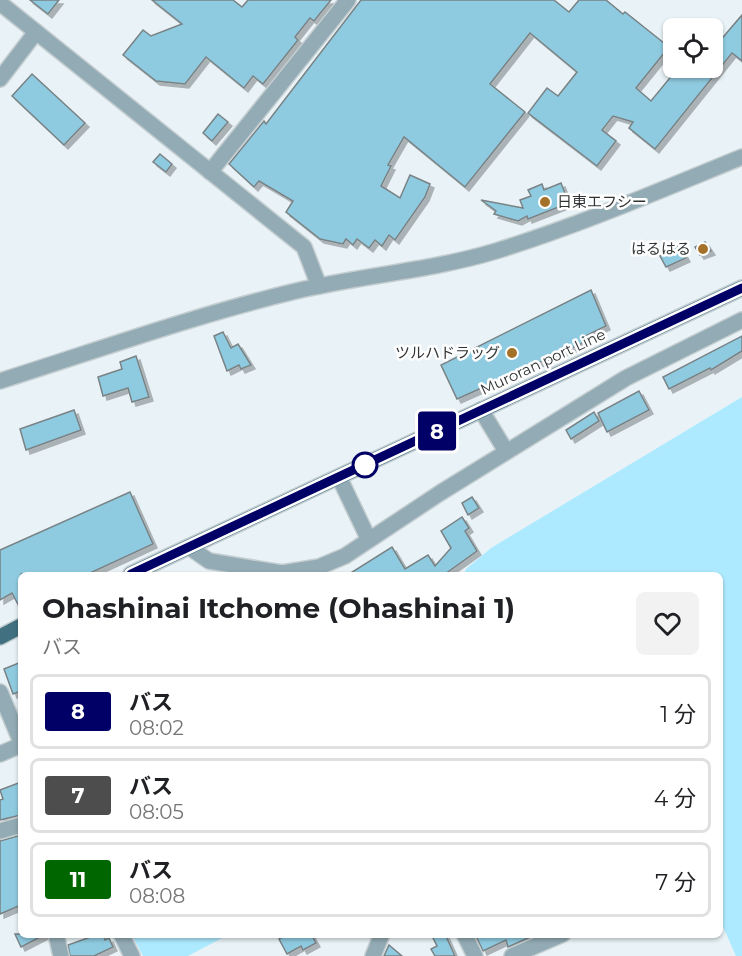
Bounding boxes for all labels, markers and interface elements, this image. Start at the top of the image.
map controls [663,18,723,78]
button: locate [663,18,723,78]
place label: 日東エフシー [557,192,647,211]
marker: 日東エフシー [538,195,552,209]
place label: はるはる [631,239,691,258]
marker: はるはる [696,242,710,256]
street label: Muroran port Line [477,324,608,399]
place label: ツルハドラッグ [395,343,500,362]
marker: ツルハドラッグ [505,346,519,360]
line badge: 8 [418,412,456,450]
text: 8 [430,419,444,444]
unlabelled marker [352,452,378,478]
text: Ohashinai Itchome (Ohashinai 1) [42,591,515,625]
button: heart [636,592,699,655]
text: バス [42,635,82,659]
text: バス [129,689,173,716]
text: 8 [71,699,85,724]
text: 1 分 [660,701,696,728]
text: 08:02 [129,716,184,740]
text: バス [129,773,173,800]
text: 7 [71,783,85,808]
text: 4 分 [654,785,696,812]
text: 08:05 [129,800,184,824]
text: バス [129,857,173,884]
text: 11 [70,867,86,892]
text: 7 分 [655,869,696,896]
text: 08:08 [129,884,185,908]

